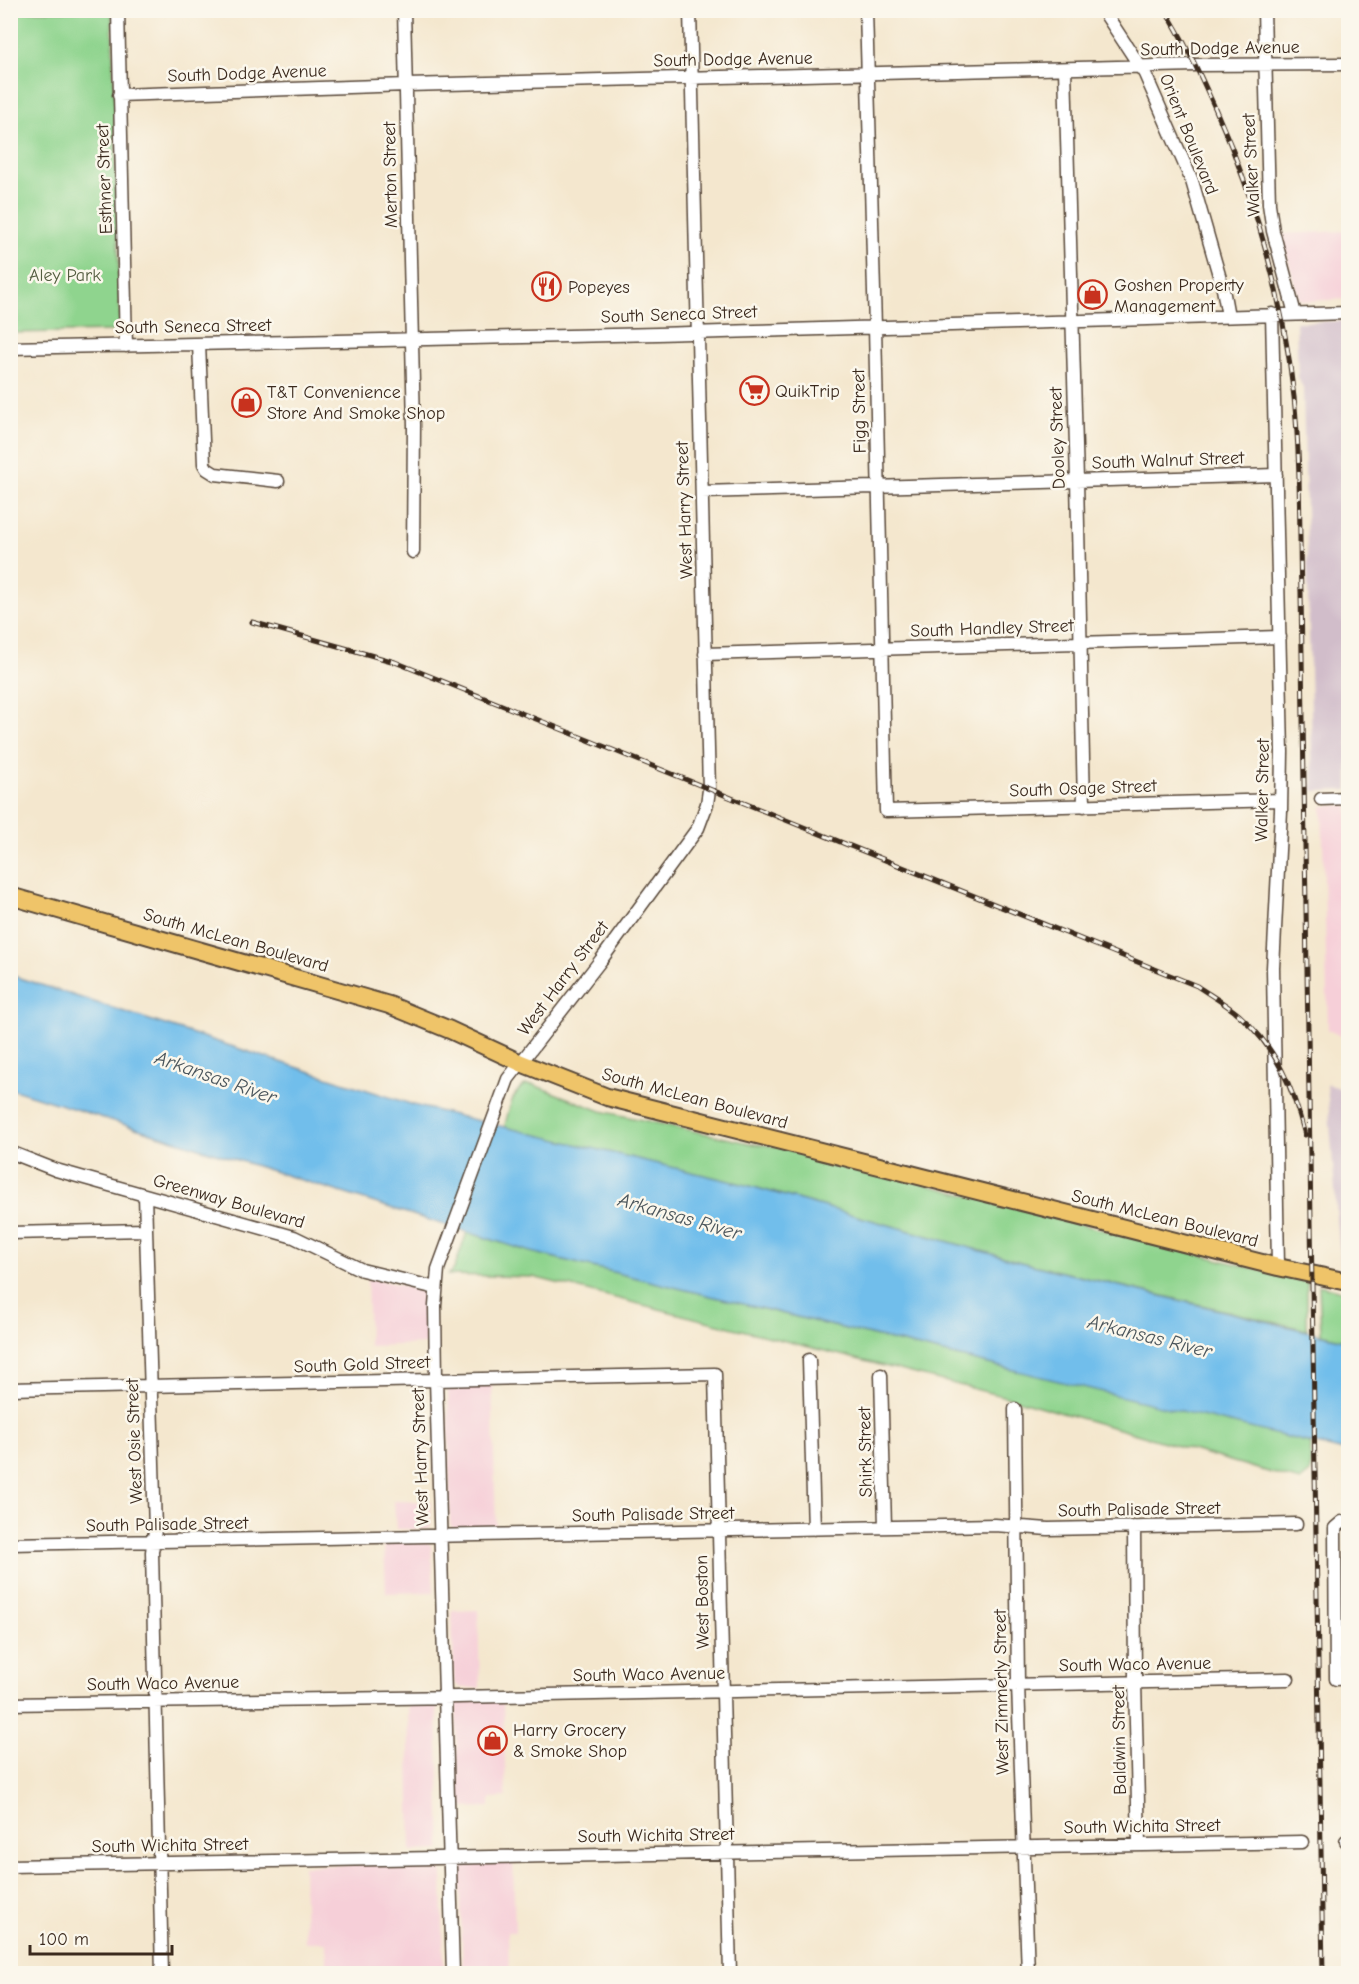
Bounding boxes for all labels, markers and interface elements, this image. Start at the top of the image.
street label: South Dodge Avenue [1140,37,1300,60]
street label: South Dodge Avenue [653,48,813,71]
street label: South Dodge Avenue [167,60,327,87]
street label: Orient Boulevard [1155,71,1222,198]
street label: Walker Street [1238,112,1265,217]
street label: Merton Street [379,121,402,228]
street label: Esthner Street [92,123,117,234]
park label: Aley Park [29,265,101,286]
restaurant icon: Popeyes [531,271,563,303]
place label: Goshen Property Management [1114,275,1245,317]
place label: Popeyes [568,277,630,298]
shop icon: Goshen Property Management [1077,279,1109,311]
street label: South Seneca Street [600,301,758,328]
street label: South Seneca Street [115,315,272,338]
street label: Figg Street [848,368,871,453]
supermarket icon: QuikTrip [738,375,770,407]
place label: QuikTrip [775,381,840,402]
place label: T&T Convenience Store And Smoke Shop [267,382,445,424]
shop icon: T&T Convenience Store And Smoke Shop [230,386,262,418]
street label: Dooley Street [1045,386,1070,490]
street label: West Harry Street [672,440,697,579]
street label: South Walnut Street [1091,447,1245,474]
street label: South Handley Street [910,615,1075,642]
street label: Walker Street [1251,737,1274,842]
street label: South Osage Street [1009,775,1158,802]
street label: South McLean Boulevard [141,904,331,977]
street label: West Harry Street [514,916,614,1040]
water label: Arkansas River [151,1046,281,1109]
street label: South McLean Boulevard [600,1064,790,1133]
street label: Greenway Boulevard [151,1170,307,1233]
street label: South McLean Boulevard [1069,1185,1260,1252]
water label: Arkansas River [615,1188,745,1245]
water label: Arkansas River [1084,1310,1215,1363]
street label: South Gold Street [293,1352,431,1377]
street label: West Osie Street [122,1377,147,1504]
street label: West Harry Street [408,1387,433,1526]
street label: Shirk Street [854,1406,877,1497]
street label: South Palisade Street [1058,1498,1221,1521]
street label: South Palisade Street [572,1503,735,1526]
street label: South Palisade Street [86,1513,249,1536]
street label: West Boston [691,1555,714,1649]
street label: West Zimmerly Street [990,1608,1013,1775]
street label: South Waco Avenue [1059,1653,1211,1676]
street label: South Waco Avenue [573,1663,725,1686]
street label: South Waco Avenue [87,1672,239,1695]
street label: Baldwin Street [1108,1684,1131,1795]
place label: Harry Grocery & Smoke Shop [513,1720,627,1762]
shop icon: Harry Grocery & Smoke Shop [476,1724,508,1756]
street label: South Wichita Street [1064,1815,1221,1838]
street label: South Wichita Street [578,1824,735,1847]
street label: South Wichita Street [92,1834,249,1857]
scale bar [30,1918,172,1956]
text: 100 m [39,1929,89,1950]

